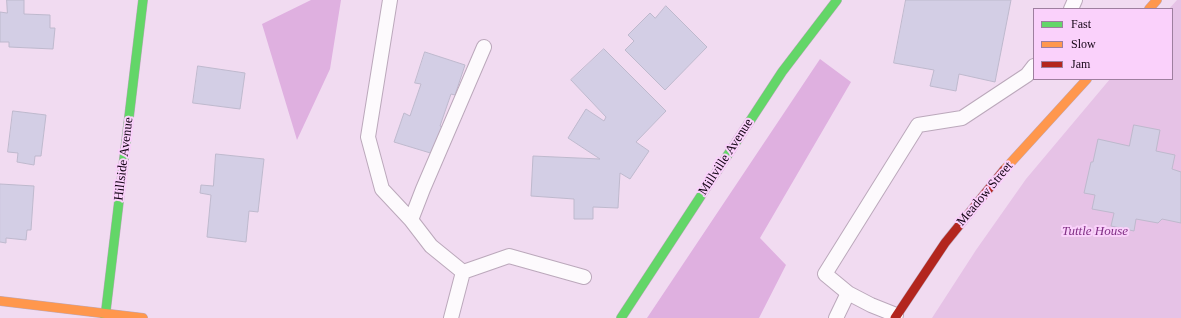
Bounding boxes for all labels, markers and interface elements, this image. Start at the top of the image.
legend [1033,8,1173,80]
text: Fast [1071,17,1091,31]
text: Slow [1071,37,1096,51]
text: Jam [1071,57,1090,71]
street label: Hillside Avenue [111,116,137,202]
street label: Millville Avenue [695,116,757,198]
street label: Meadow Street [954,159,1016,229]
park label: Tuttle House [1062,224,1128,240]

